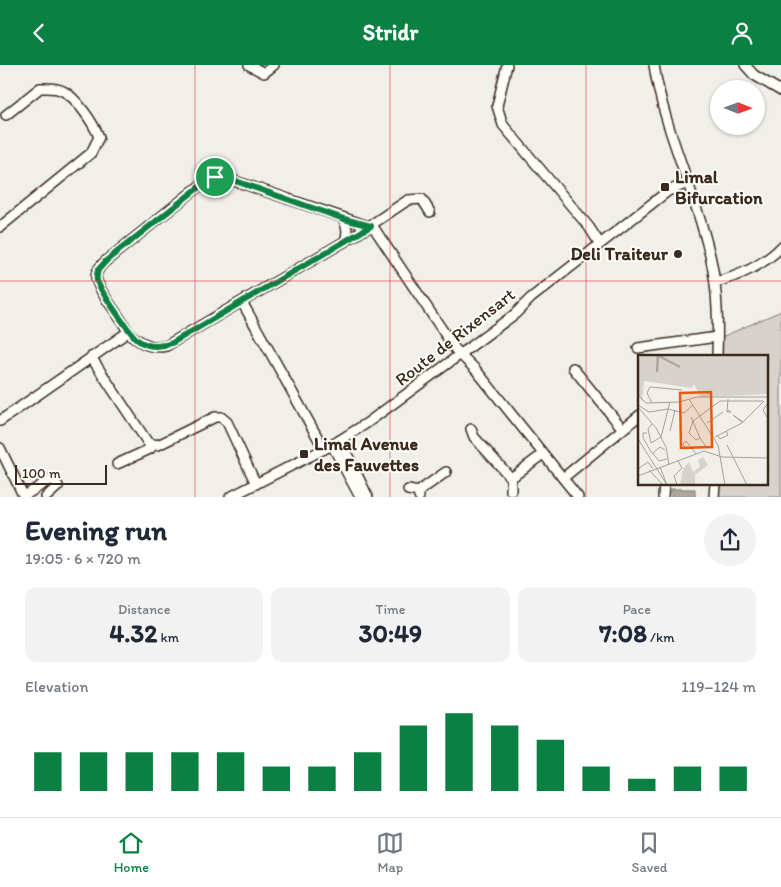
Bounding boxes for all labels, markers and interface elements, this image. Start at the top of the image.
icon: back [25,19,53,47]
text: Stridr [363,19,418,46]
icon: person [728,19,756,47]
north arrow [710,80,765,135]
map controls [710,80,765,135]
pin [194,156,236,198]
icon: arrive [201,163,229,191]
place label: Limal Bifurcation [675,166,763,209]
marker: Limal Bifurcation [659,181,671,193]
place label: Deli Traiteur [570,243,669,265]
marker: Deli Traiteur [672,248,684,260]
street label: Route de Rixensart [391,283,520,391]
inset map [638,355,768,485]
place label: Limal Avenue des Fauvettes [314,433,419,476]
marker: Limal Avenue des Fauvettes [298,448,310,460]
scale bar [15,462,108,485]
text: 100 m [22,465,61,482]
text: Evening run [25,513,167,547]
button: share [704,514,756,566]
text: 19:05 · 6 × 720 m [25,549,141,568]
text: Distance [118,601,170,618]
text: Time [376,601,405,618]
text: Pace [623,601,651,618]
text: 4.32 [109,618,157,648]
text: 30:49 [359,618,422,648]
text: 7:08 [599,618,647,648]
text: km [157,629,179,646]
text: /km [647,629,674,646]
text: Elevation [25,677,89,696]
text: 119–124 m [681,677,756,696]
tab: Home [114,829,149,876]
tab: Map [376,829,404,876]
tab: Saved [632,829,667,876]

